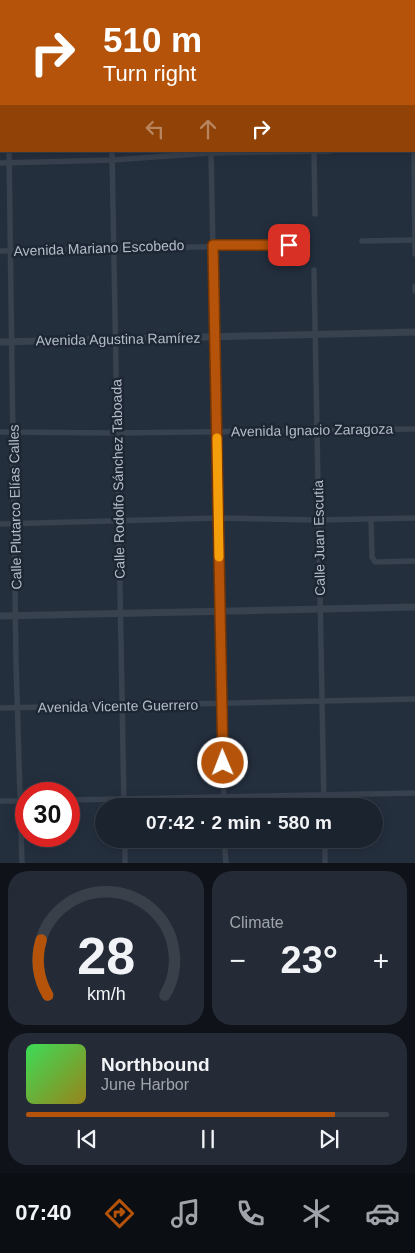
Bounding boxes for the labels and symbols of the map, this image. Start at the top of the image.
pin [268,224,310,266]
street label: Avenida Mariano Escobedo [13,237,185,259]
street label: Avenida Agustina Ramírez [36,330,200,348]
street label: Calle Rodolfo Sánchez Taboada [108,379,128,579]
street label: Avenida Ignacio Zaragoza [231,421,394,439]
street label: Calle Plutarco Elías Calles [6,424,24,590]
street label: Calle Juan Escutia [310,480,328,596]
street label: Avenida Vicente Guerrero [38,697,199,715]
position arrow [196,736,248,788]
speed limit sign: 30 [15,782,80,847]

